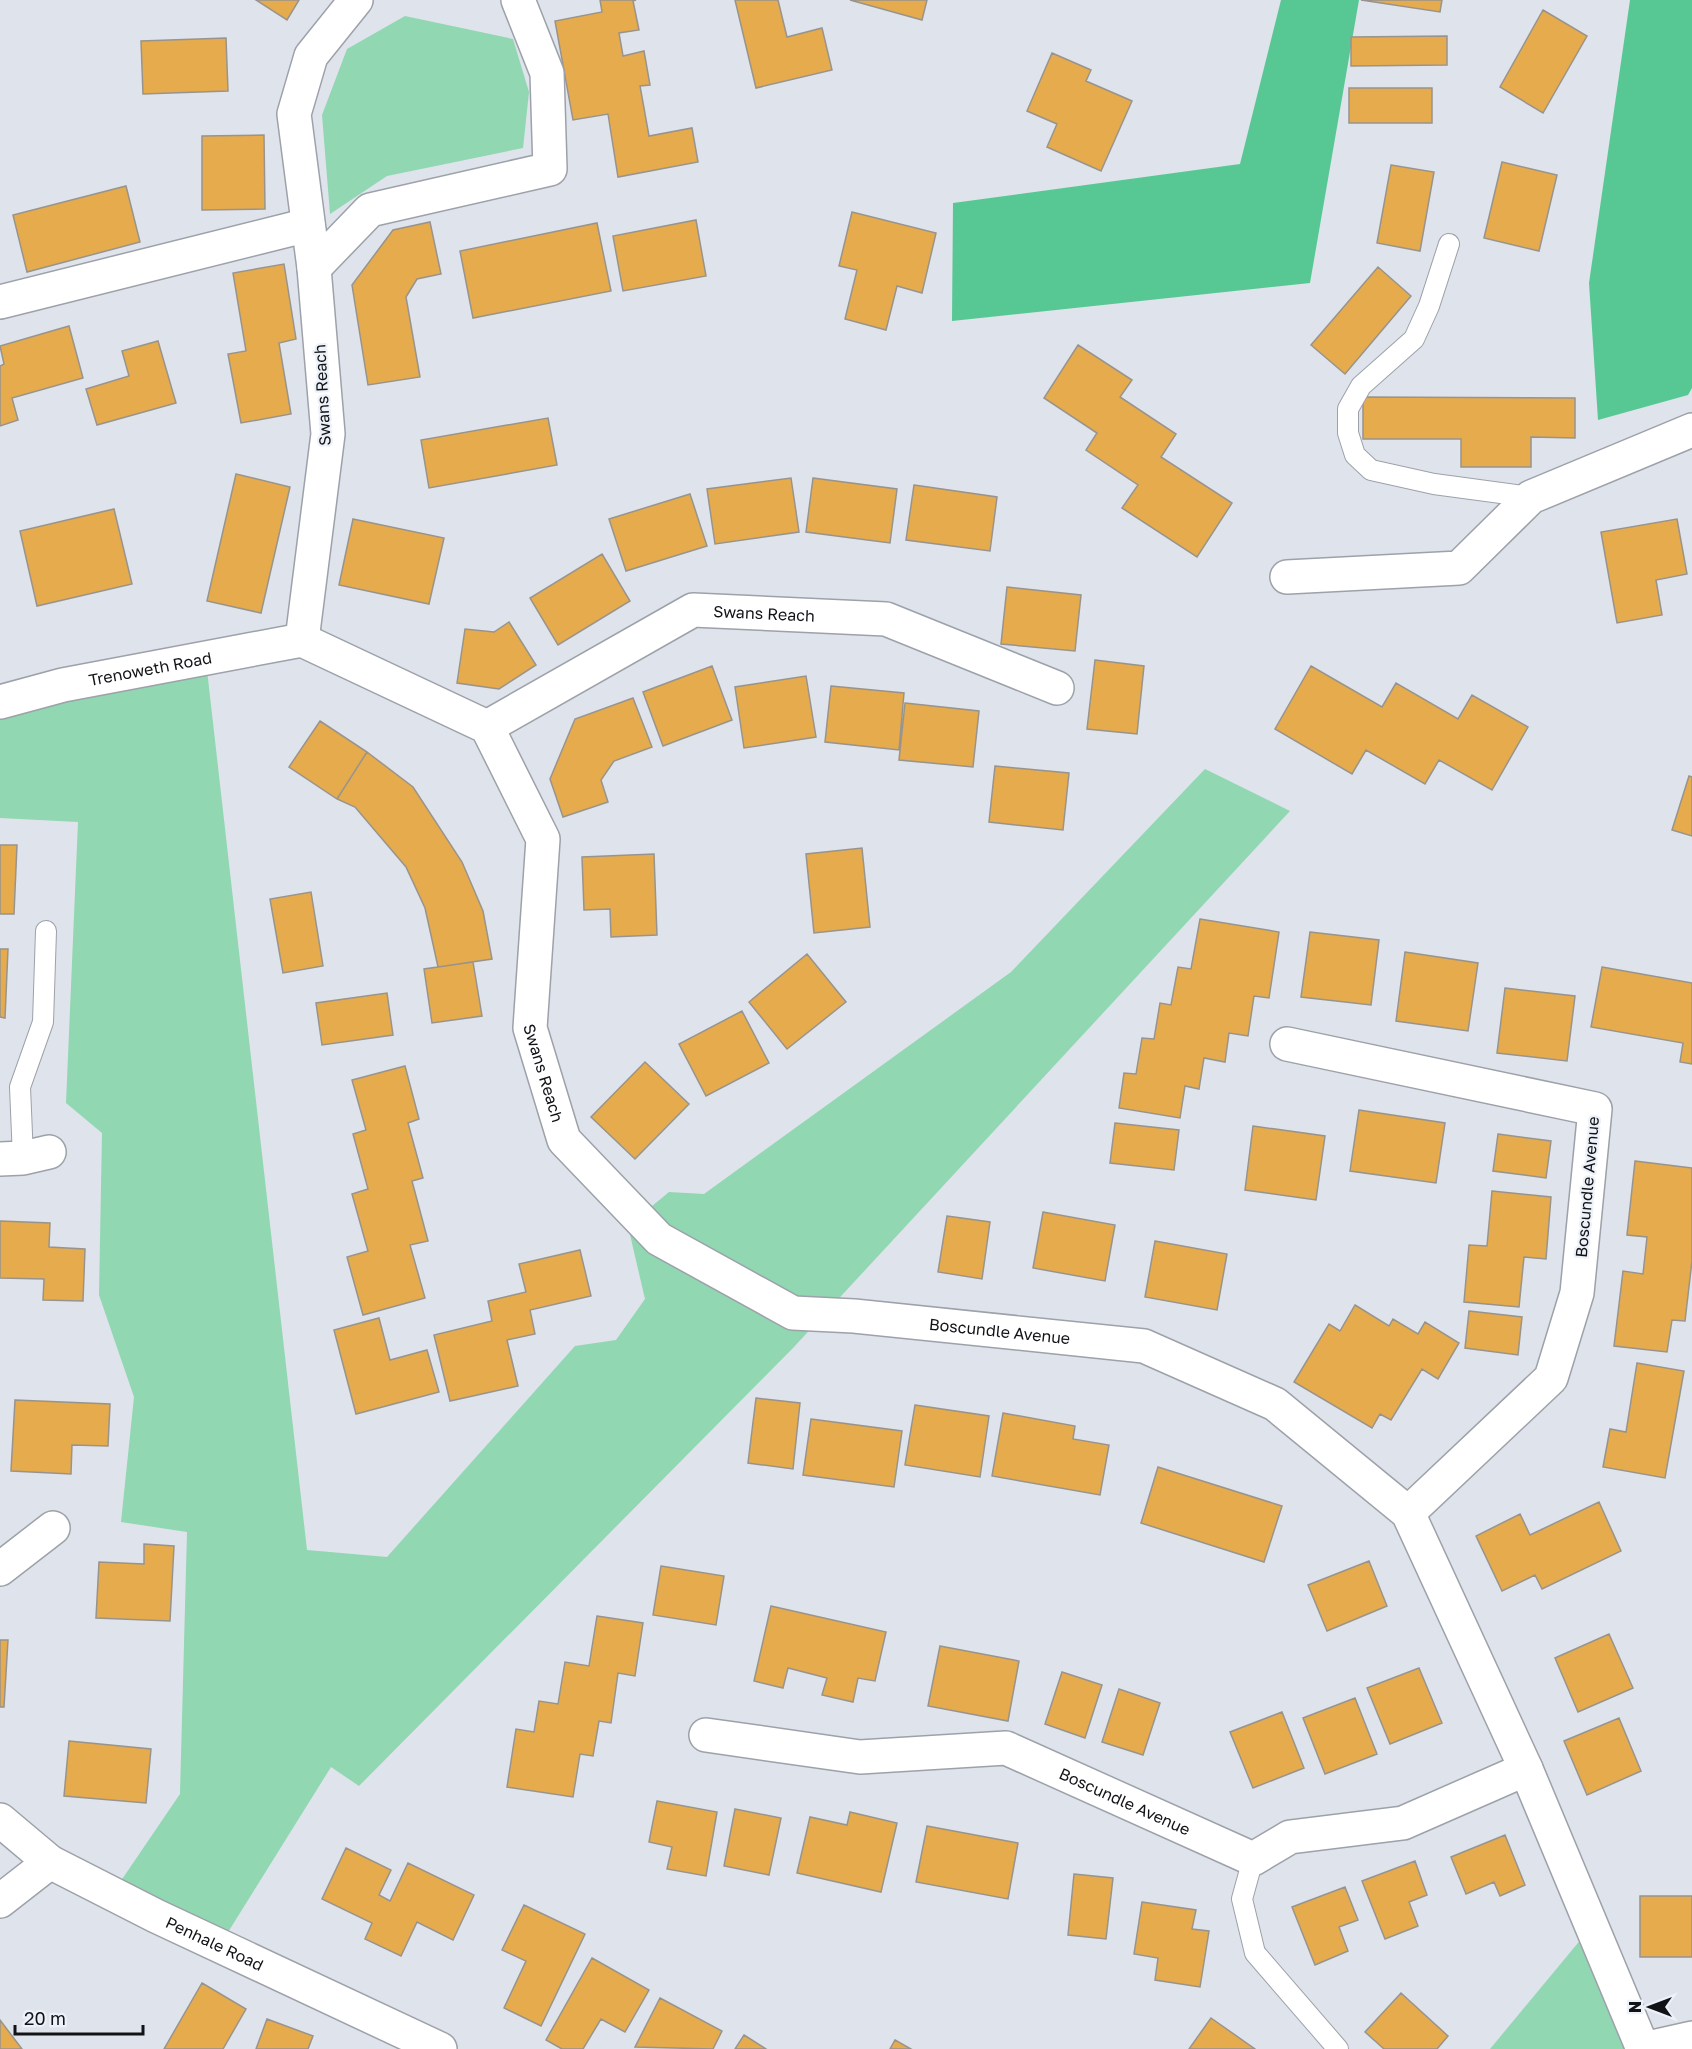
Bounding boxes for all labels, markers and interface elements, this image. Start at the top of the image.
street label: Swans Reach [309,344,335,446]
street label: Swans Reach [713,601,815,626]
street label: Trenoweth Road [87,647,213,690]
street label: Swans Reach [519,1021,568,1124]
street label: Boscundle Avenue [1571,1116,1603,1258]
street label: Boscundle Avenue [928,1314,1071,1348]
street label: Boscundle Avenue [1056,1763,1193,1840]
street label: Penhale Road [162,1912,267,1975]
north arrow [1620,1977,1680,2037]
scale bar [15,1998,142,2036]
text: N [1625,2001,1645,2013]
text: 20 m [24,2007,66,2029]

